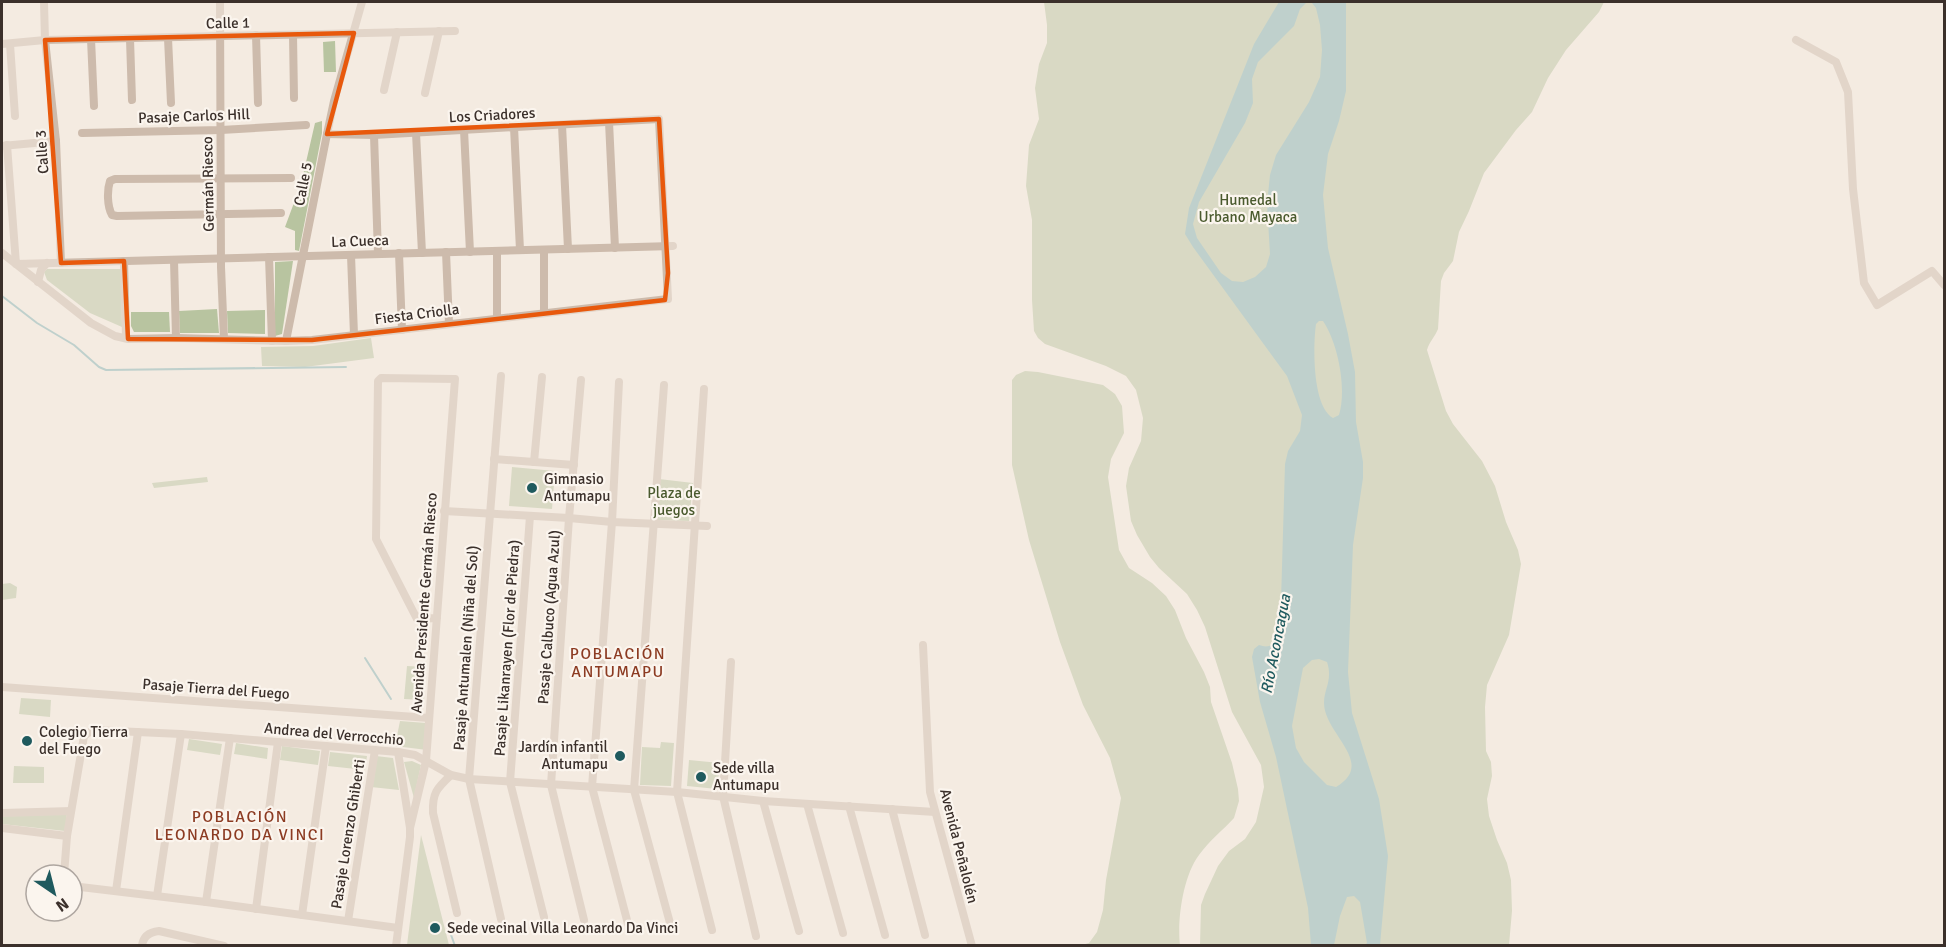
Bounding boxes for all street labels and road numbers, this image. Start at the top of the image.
street label: Calle 1 [206,14,250,32]
street label: Los Criadores [448,104,536,126]
street label: Pasaje Carlos Hill [138,105,250,127]
street label: Calle 3 [31,129,53,175]
street label: Germán Riesco [198,136,218,232]
street label: Calle 5 [290,161,316,207]
street label: La Cueca [331,231,389,251]
street label: Fiesta Criolla [374,300,460,328]
street label: Avenida Presidente Germán Riesco [407,492,441,714]
street label: Pasaje Calbuco (Agua Azul) [534,529,564,705]
street label: Pasaje Likanrayen (Flor de Piedra) [490,539,524,757]
street label: Pasaje Antumalen (Niña del Sol) [450,545,482,751]
street label: Pasaje Tierra del Fuego [142,675,291,703]
street label: Andrea del Verrocchio [263,719,405,749]
street label: Pasaje Lorenzo Ghiberti [327,758,369,910]
street label: Avenida Peñalolén [936,787,982,905]

